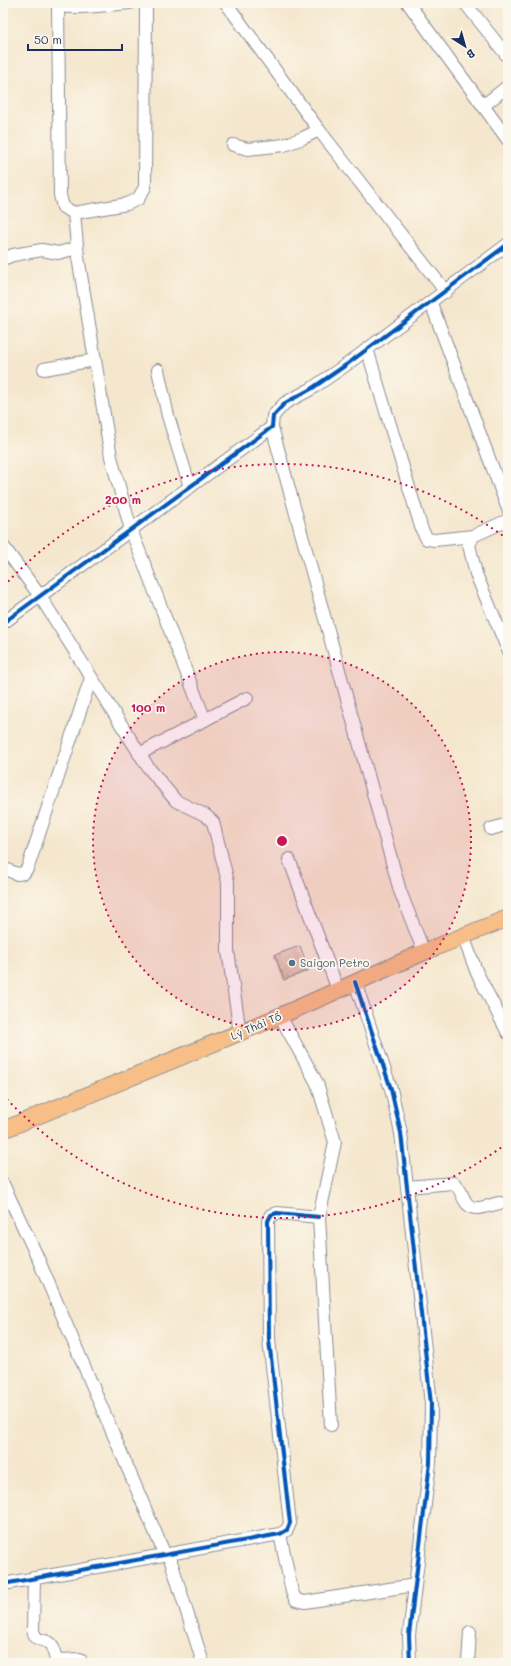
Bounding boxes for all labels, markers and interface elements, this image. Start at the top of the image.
scale bar [28,26,122,52]
north arrow [445,26,485,66]
text: 50 m [34,31,62,47]
text: B [464,46,479,63]
text: 200 m [105,491,141,507]
text: 100 m [131,699,165,715]
centre of rings [275,834,289,848]
place label: Saigon Petro [300,955,370,970]
marker: Saigon Petro [287,958,297,968]
street label: Lý Thái Tổ [228,1008,284,1043]

